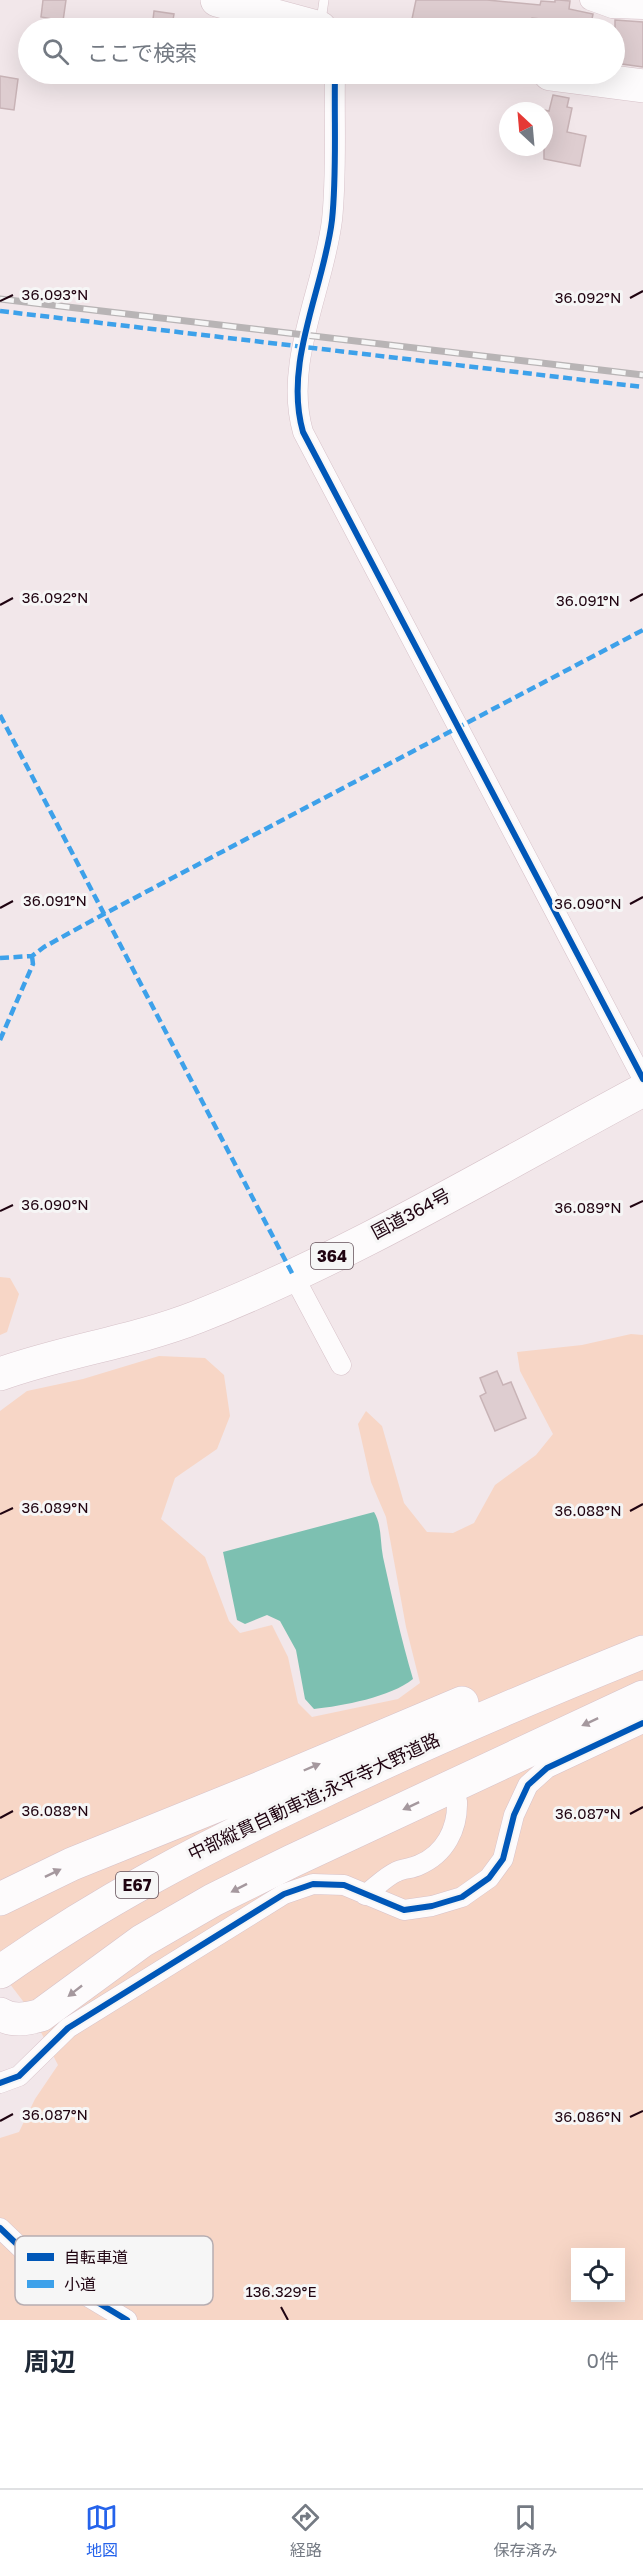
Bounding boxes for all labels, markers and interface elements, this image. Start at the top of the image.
search box [18,18,625,84]
icon: search [39,35,72,68]
text: ここで検索 [87,39,197,66]
north arrow [499,102,553,156]
text: 36.093°N [22,285,88,303]
text: 36.092°N [555,288,621,306]
text: 36.092°N [22,588,88,606]
text: 36.091°N [556,591,620,609]
text: 36.091°N [23,891,87,909]
text: 36.090°N [554,894,622,912]
street label: 国道364号 [367,1183,454,1243]
text: 36.090°N [21,1195,89,1213]
text: 36.089°N [554,1198,622,1216]
road number: 364 [311,1243,353,1269]
text: 36.089°N [21,1498,89,1516]
text: 36.088°N [554,1501,622,1519]
one-way arrow [581,1717,598,1726]
street label: 中部縦貫自動車道;永平寺大野道路 [184,1728,443,1864]
one-way arrow [303,1762,321,1771]
text: 36.088°N [21,1801,89,1819]
one-way arrow [403,1802,420,1811]
text: 36.087°N [555,1804,621,1822]
one-way arrow [44,1869,61,1878]
road number: E67 [116,1872,158,1898]
one-way arrow [231,1883,248,1892]
one-way arrow [67,1985,83,1998]
text: 36.087°N [22,2105,88,2123]
text: 36.086°N [554,2107,622,2125]
legend [15,2236,213,2305]
text: 自転車道 [64,2247,128,2267]
map controls [571,2248,625,2302]
button: locate [571,2248,625,2302]
text: 小道 [64,2274,96,2294]
text: 136.329°E [245,2282,317,2300]
text: 周辺 [24,2346,76,2377]
text: 0件 [587,2348,619,2372]
tab: 地図 [85,2501,118,2561]
tab: 経路 [289,2501,322,2561]
tab: 保存済み [493,2501,557,2561]

